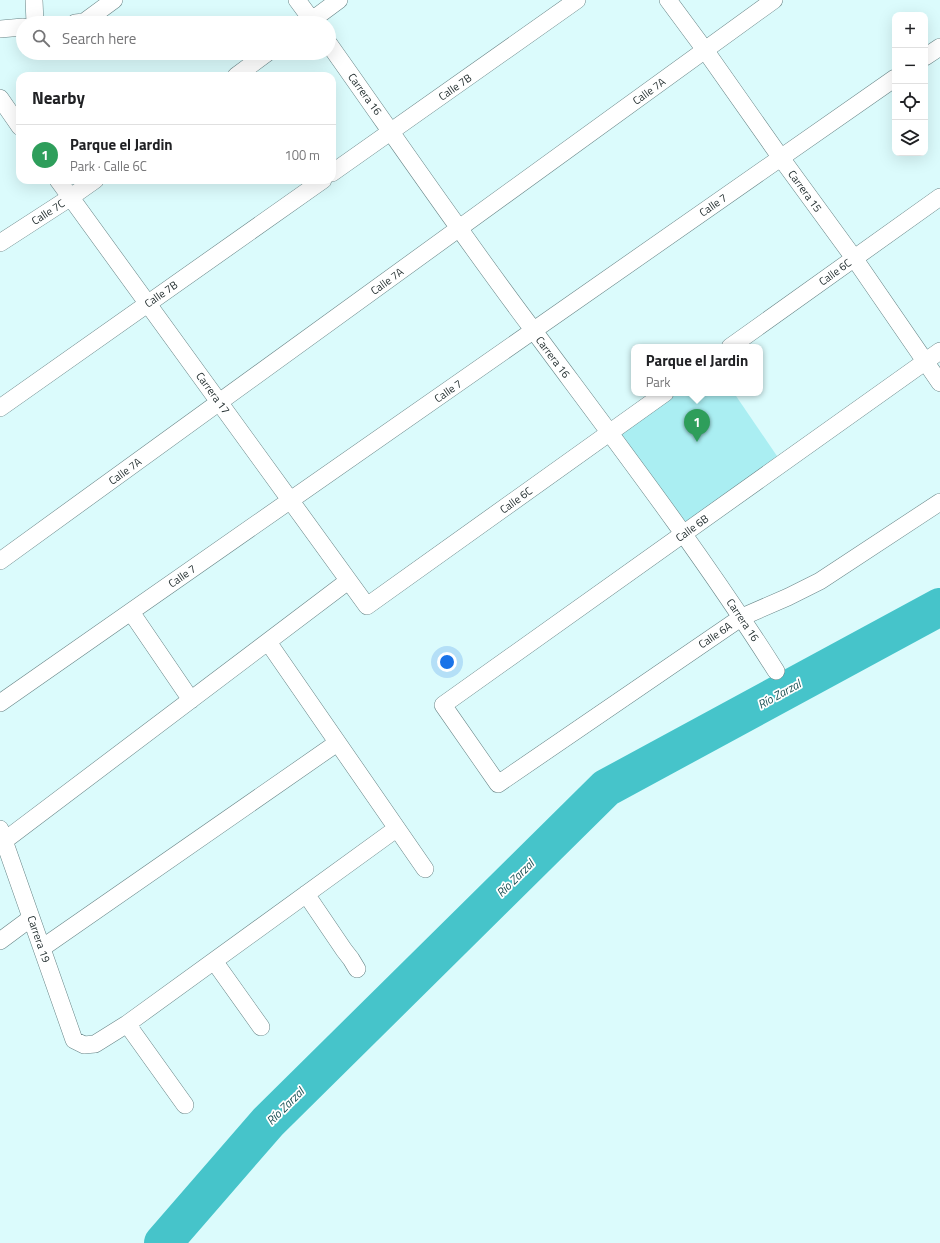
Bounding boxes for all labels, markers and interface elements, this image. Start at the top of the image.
map controls [892,12,928,156]
button: + [892,12,928,48]
search box [16,16,336,60]
icon: search [30,27,52,49]
text: Search here [62,27,136,50]
button: − [892,48,928,84]
street label: Carrera 16 [344,70,386,118]
street label: Calle 7B [435,70,475,104]
street label: Calle 7A [629,73,669,108]
button: locate [892,84,928,120]
text: Nearby [32,85,85,111]
button: layers [892,120,928,156]
text: Parque el Jardin [70,133,173,156]
text: 1 [41,145,49,165]
text: 100 m [284,145,320,165]
text: Park · Calle 6C [70,156,147,176]
street label: Carrera 15 [784,167,826,215]
street label: Calle 7 [696,190,730,220]
street label: Calle 7C [28,195,68,229]
street label: Calle 6C [815,255,855,289]
street label: Calle 7A [367,263,407,298]
street label: Calle 7B [141,277,181,311]
street label: Carrera 16 [532,333,574,381]
popup [631,344,763,396]
text: Parque el Jardin [646,349,748,372]
street label: Carrera 17 [192,369,234,417]
text: Park [646,372,671,392]
street label: Calle 7 [431,376,465,406]
pin: 1 [684,409,710,442]
street label: Calle 7A [105,453,145,488]
street label: Calle 6C [496,483,536,517]
street label: Calle 6B [672,510,712,545]
street label: Calle 7 [165,561,199,591]
street label: Carrera 16 [723,595,763,645]
street label: Calle 6A [695,618,735,652]
your location [437,652,457,672]
water label: Río Zarzal [754,674,805,714]
water label: Río Zarzal [492,854,539,901]
street label: Carrera 19 [24,913,54,965]
water label: Río Zarzal [262,1082,309,1129]

